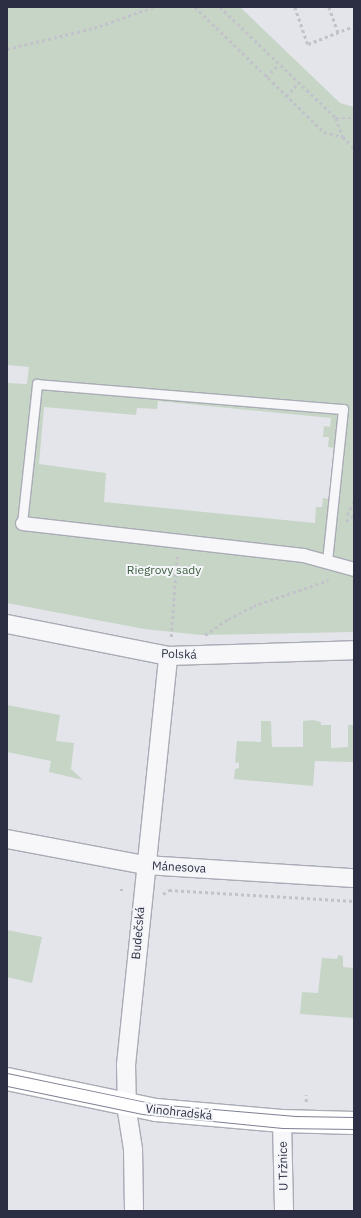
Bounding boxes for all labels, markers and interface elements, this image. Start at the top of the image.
park label: Riegrovy sady [127,563,201,577]
street label: Polská [161,646,197,662]
street label: Mánesova [152,858,206,876]
street label: Budečská [129,906,147,960]
street label: Vinohradská [145,1101,213,1123]
street label: U Tržnice [275,1141,291,1191]

